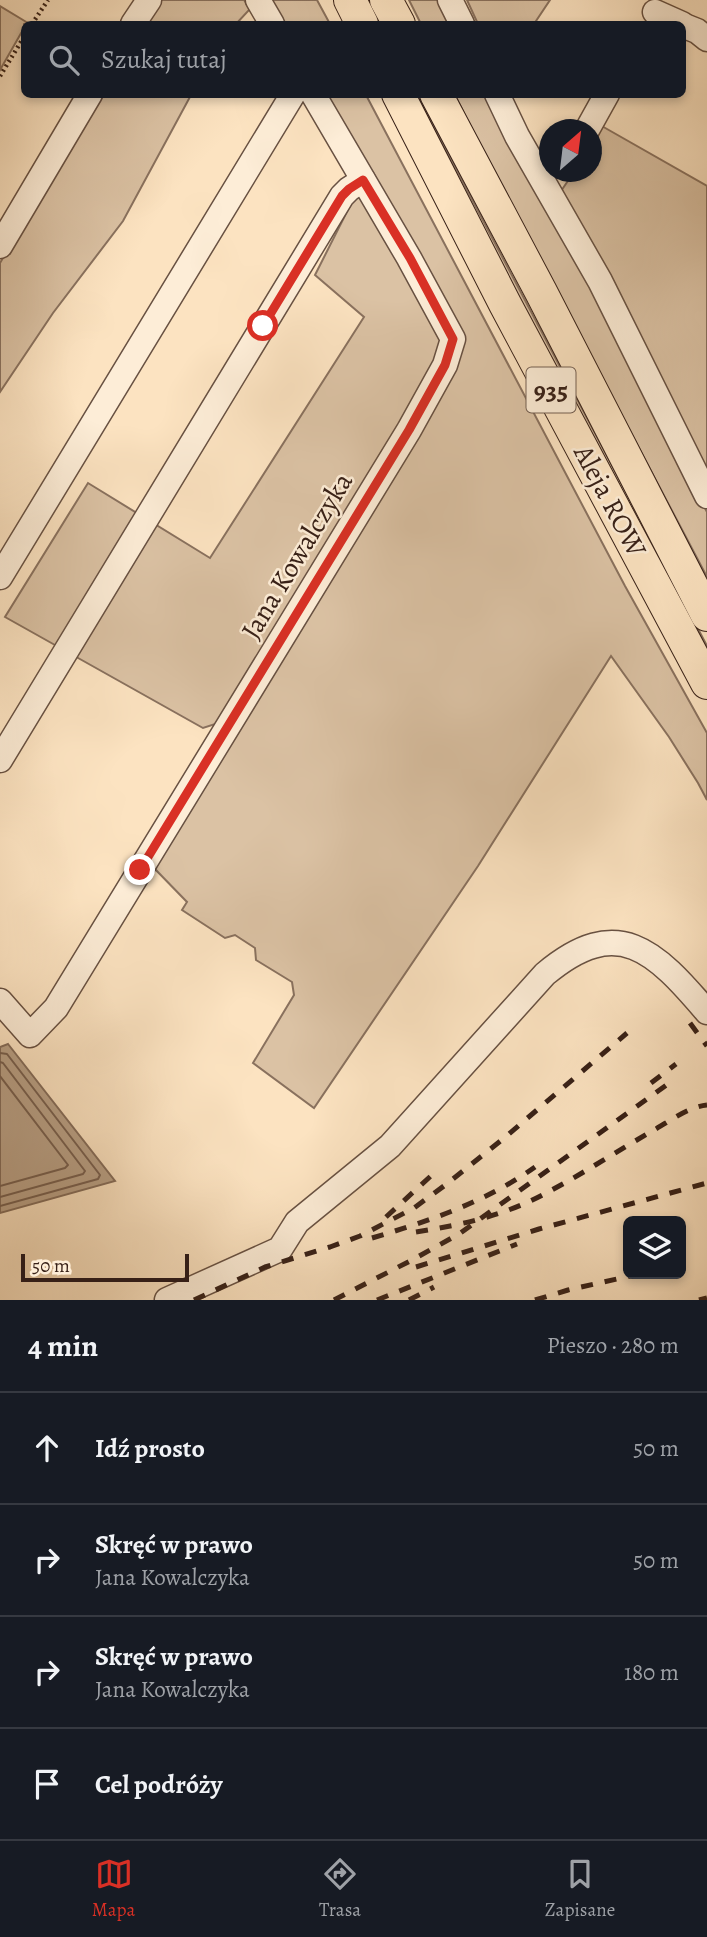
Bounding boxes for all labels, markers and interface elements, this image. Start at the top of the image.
search box [21,21,686,98]
icon: search [45,41,83,79]
text: Szukaj tutaj [101,42,227,77]
north arrow [539,119,602,182]
route start [247,310,278,341]
road number: 935 [526,368,576,412]
street label: Aleja ROW [564,437,656,565]
street label: Jana Kowalczyka [232,465,362,647]
route end [124,854,155,885]
map controls [623,1216,686,1279]
button: layers [623,1216,686,1279]
scale bar [21,1251,189,1283]
text: 50 m [32,1253,70,1279]
text: 4 min [28,1326,98,1366]
text: Pieszo · 280 m [547,1330,679,1361]
icon: ahead [28,1429,66,1467]
text: Idź prosto [95,1431,205,1466]
text: 50 m [633,1433,679,1464]
text: Skręć w prawo [95,1527,253,1562]
icon: right [28,1541,66,1579]
text: 50 m [633,1545,679,1576]
text: Jana Kowalczyka [95,1562,250,1593]
text: Skręć w prawo [95,1639,253,1674]
icon: right [28,1653,66,1691]
text: 180 m [624,1657,679,1688]
text: Jana Kowalczyka [95,1674,250,1705]
icon: arrive [28,1765,66,1803]
text: Cel podróży [95,1767,223,1802]
tab: Mapa [92,1855,135,1923]
tab: Trasa [319,1855,361,1923]
tab: Zapisane [545,1855,615,1923]

